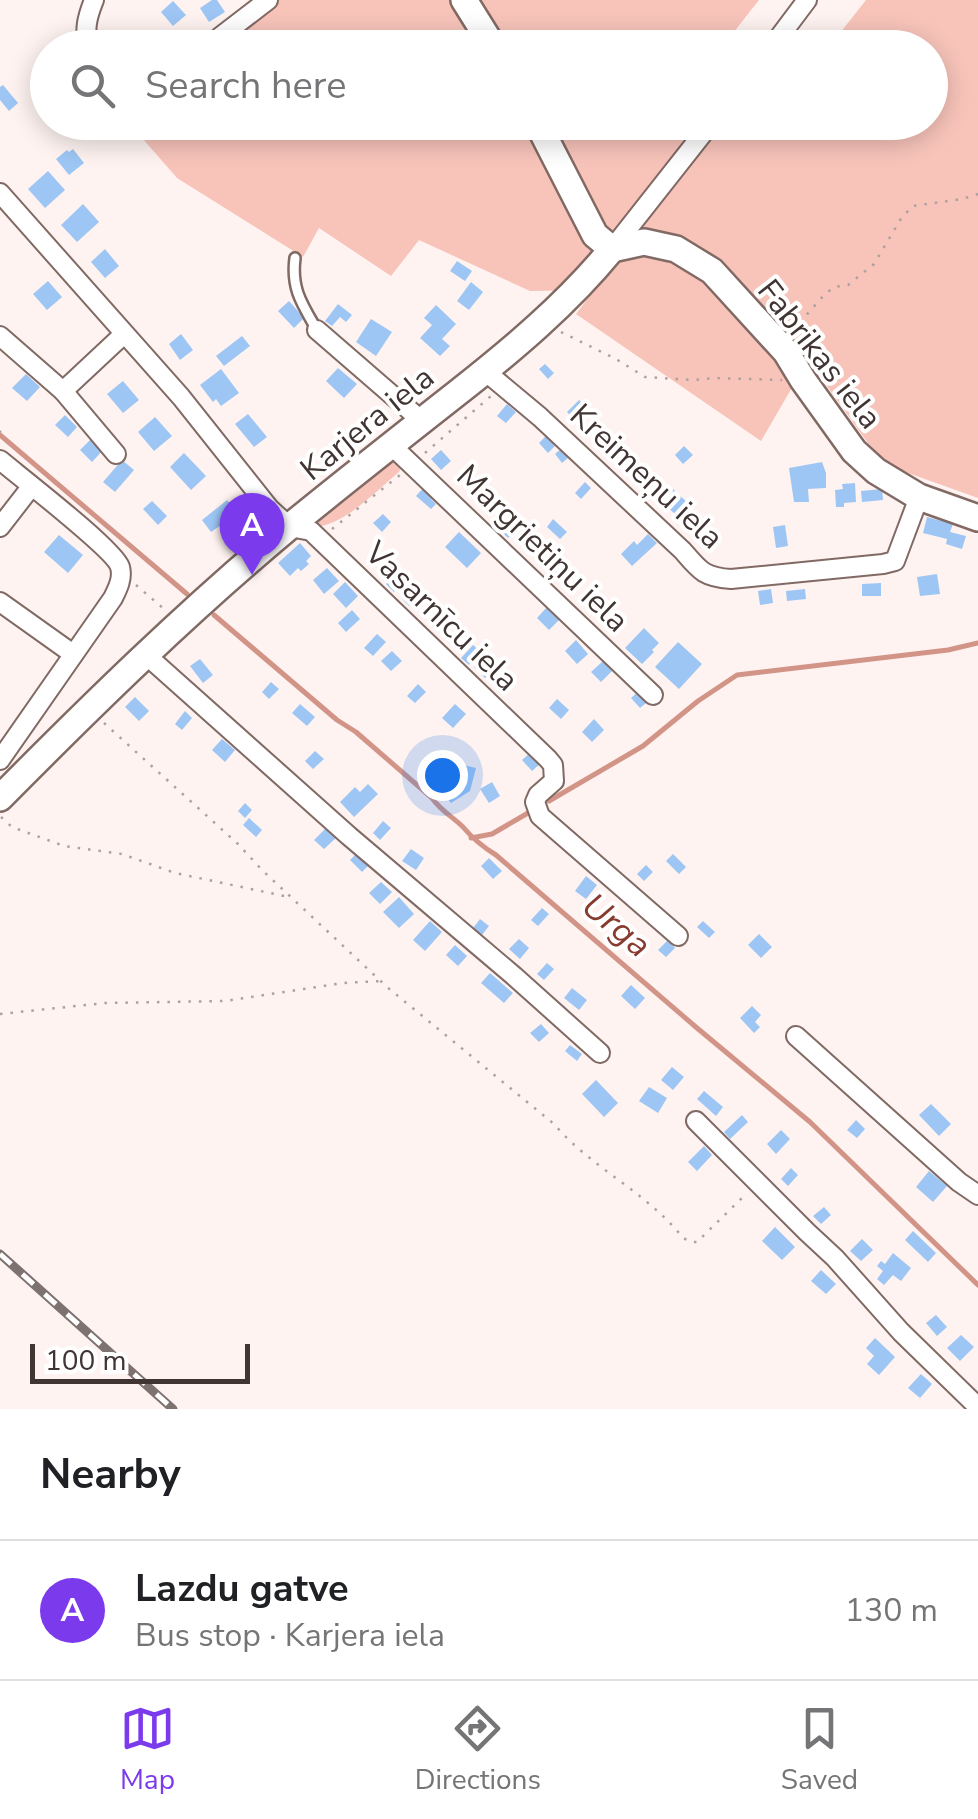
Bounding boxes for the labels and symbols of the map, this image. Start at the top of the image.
street label: Fabrikas iela [748,271,892,438]
street label: Karjera iela [291,356,443,491]
street label: Kreimeņu iela [561,394,733,559]
street label: Margrietiņu iela [447,455,638,642]
pin: A [220,492,284,575]
street label: Vasarnīcu iela [355,531,528,701]
your location [417,750,468,801]
water label: Urga [572,883,661,968]
scale bar [30,1339,250,1384]

